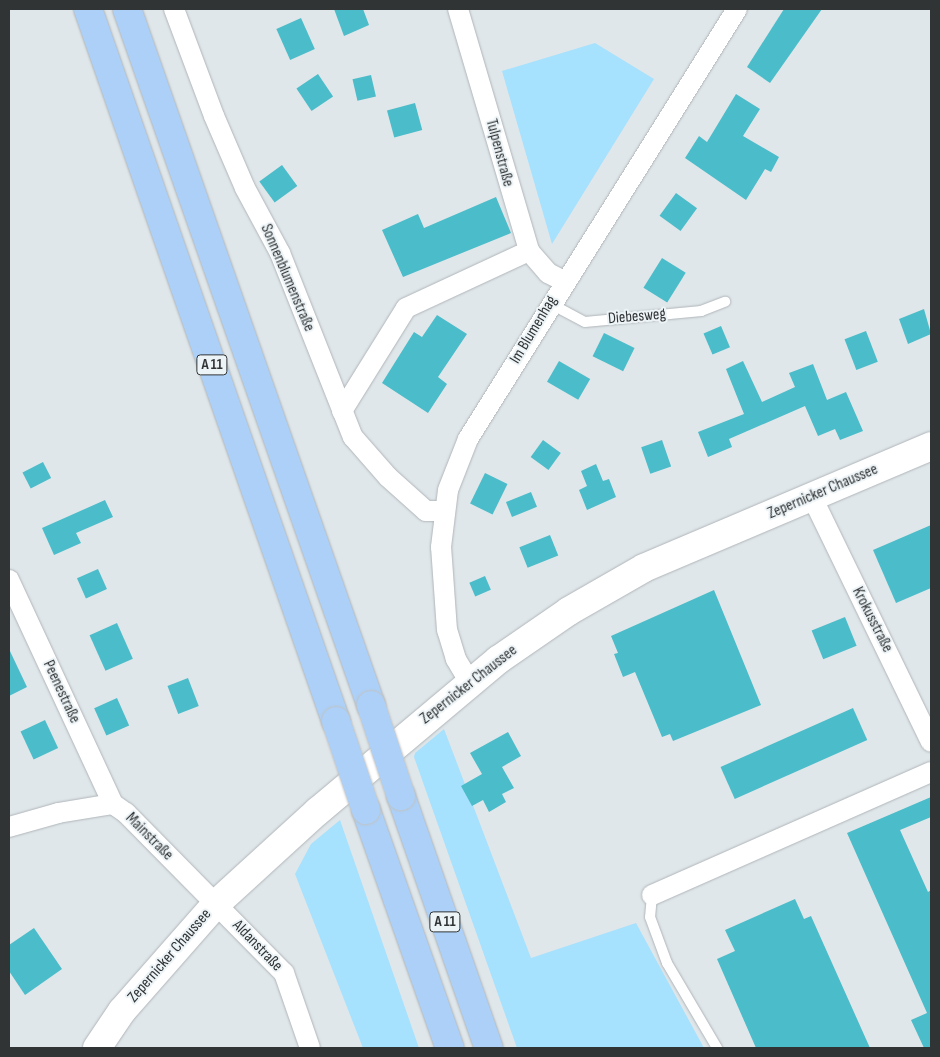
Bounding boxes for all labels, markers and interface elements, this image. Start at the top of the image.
street label: Tulpenstraße [481,117,517,189]
street label: Sonnenblumenstraße [256,222,318,334]
street label: Im Blumenhag [506,293,562,367]
street label: Diebesweg [607,305,667,329]
road number: A 11 [196,352,228,378]
street label: Zepernicker Chaussee [765,460,881,524]
street label: Krokusstraße [847,584,897,656]
street label: Zepernicker Chaussee [417,641,521,729]
street label: Peenestraße [38,658,84,726]
street label: Mainstraße [121,809,177,865]
street label: Zepernicker Chaussee [124,905,216,1007]
road number: A 11 [429,910,461,934]
street label: Aldanstraße [228,916,286,976]

